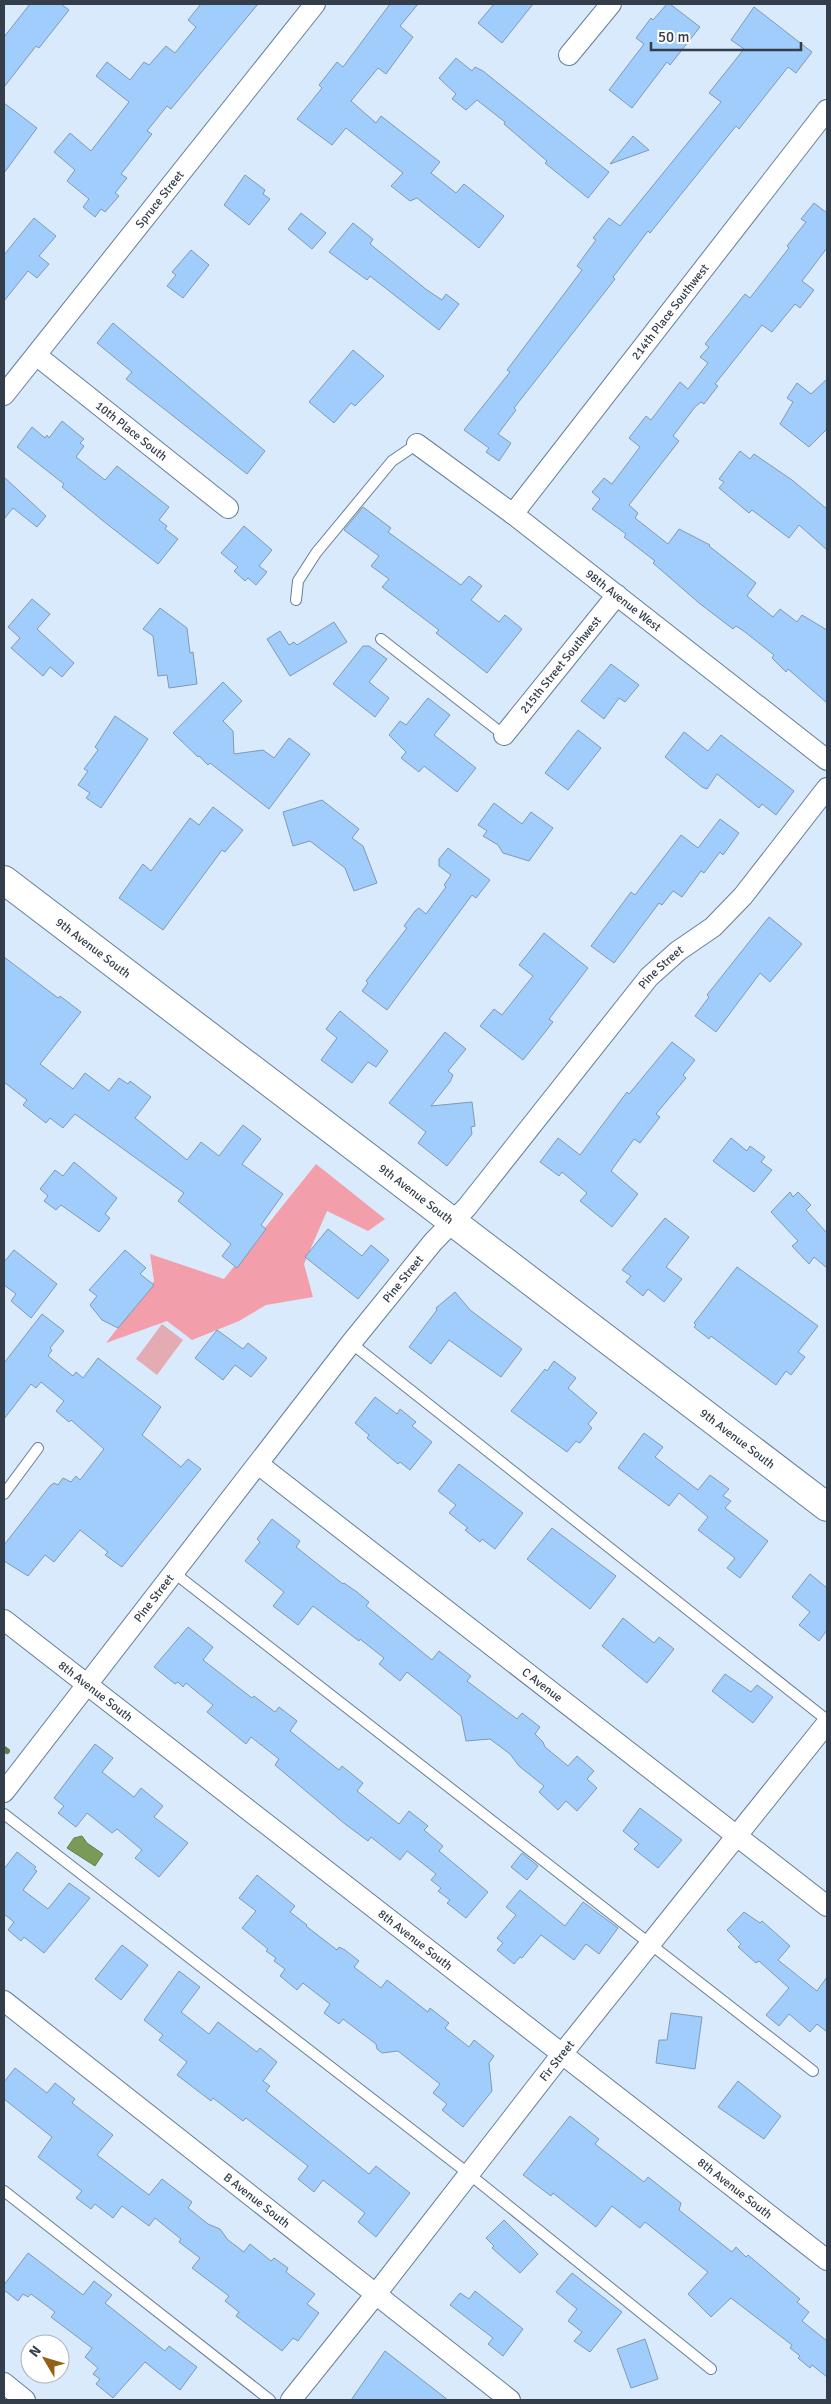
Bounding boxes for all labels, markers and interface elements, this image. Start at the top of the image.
scale bar [651,20,801,52]
text: 50 m [658,28,689,46]
street label: Spruce Street [132,167,187,231]
street label: 214th Place Southwest [628,261,712,363]
street label: 10th Place South [93,398,170,464]
street label: 98th Avenue West [583,566,664,635]
street label: 215th Street Southwest [517,613,604,717]
street label: 9th Avenue South [53,915,134,981]
street label: Pine Street [635,942,686,992]
street label: 9th Avenue South [376,1161,457,1227]
street label: Pine Street [379,1252,427,1306]
street label: 9th Avenue South [697,1405,778,1472]
street label: Pine Street [131,1571,177,1625]
street label: 8th Avenue South [55,1658,136,1725]
street label: C Avenue [519,1664,566,1705]
street label: 8th Avenue South [375,1906,456,1973]
street label: Fir Street [536,2037,578,2084]
street label: 8th Avenue South [695,2155,775,2222]
street label: B Avenue South [221,2170,293,2231]
north arrow [20,2334,70,2384]
text: N [25,2342,45,2360]

